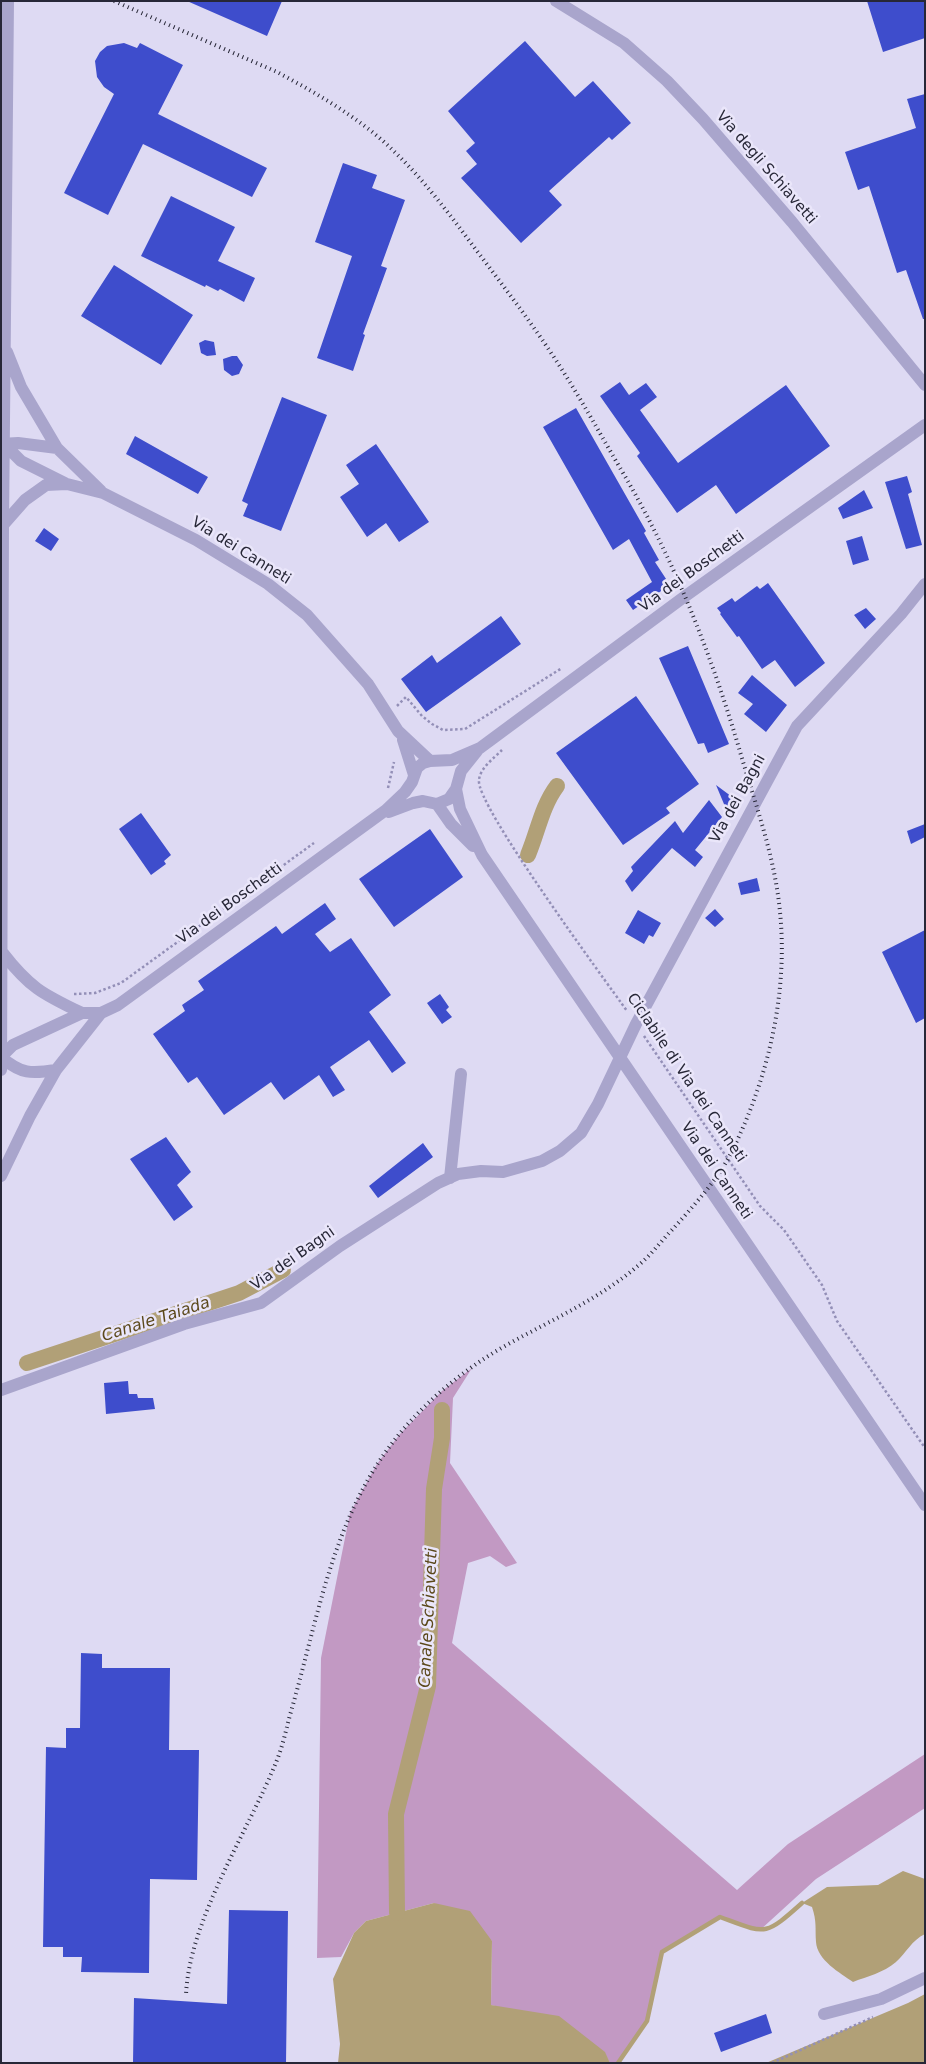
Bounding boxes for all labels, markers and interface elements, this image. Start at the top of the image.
street label: Via degli Schiavetti [712,108,820,228]
street label: Via dei Canneti [188,513,294,589]
street label: Via dei Boschetti [636,528,748,616]
street label: Via dei Bagni [706,752,770,846]
street label: Via dei Boschetti [174,860,286,948]
street label: Ciclabile di Via dei Canneti [623,990,749,1166]
street label: Via dei Canneti [677,1119,755,1223]
street label: Via dei Bagni [248,1223,338,1295]
water label: Canale Taiada [100,1294,212,1346]
water label: Canale Schiavetti [416,1548,442,1688]

